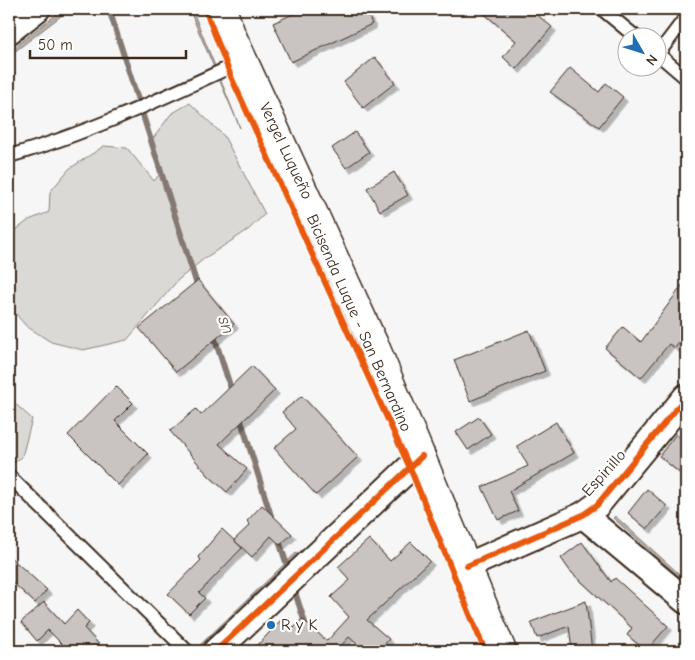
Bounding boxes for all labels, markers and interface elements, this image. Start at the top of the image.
scale bar [30,28,186,60]
north arrow [618,28,668,78]
text: 50 m [38,36,73,54]
text: N [642,51,661,69]
street label: Vergel Luqueño [256,100,316,202]
street label: Bicisenda Luque - San Bernardino [303,212,415,434]
water label: sn [213,312,239,337]
street label: Espinillo [578,446,630,500]
place label: R y K [281,616,317,634]
marker: R y K [265,619,277,631]

